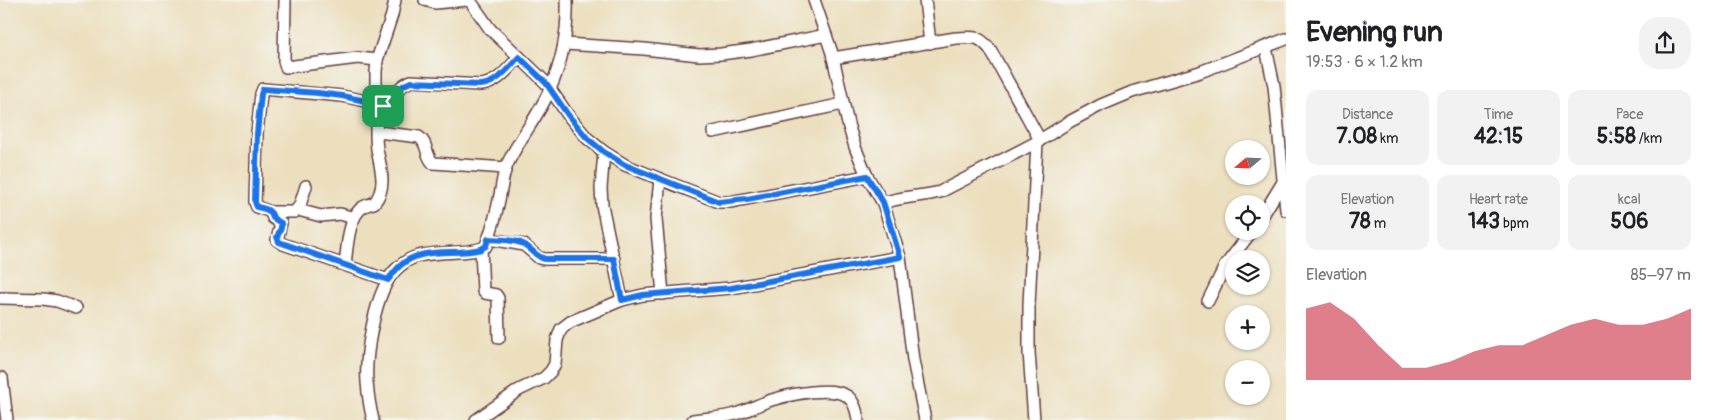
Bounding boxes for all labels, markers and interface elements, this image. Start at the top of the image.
text: Evening run [1306,15,1443,50]
button: share [1639,17,1691,69]
text: 19:53 · 6 × 1.2 km [1306,52,1423,72]
pin [362,85,404,127]
icon: arrive [369,92,397,120]
text: Distance [1342,106,1393,123]
text: Time [1484,106,1513,123]
text: Pace [1616,106,1643,123]
text: 7.08 [1337,123,1377,150]
text: 42:15 [1474,123,1523,150]
text: 5:58 [1597,123,1636,150]
text: km [1377,130,1398,147]
text: /km [1636,130,1662,147]
north arrow [1225,140,1270,185]
map controls [1225,140,1270,405]
text: Elevation [1341,191,1394,208]
text: Heart rate [1469,191,1528,208]
text: kcal [1618,191,1641,208]
button: locate [1225,195,1270,240]
text: 78 [1349,208,1371,235]
text: 143 [1468,208,1500,235]
text: 506 [1611,208,1648,235]
text: m [1371,215,1386,232]
text: bpm [1500,215,1529,232]
button: layers [1225,250,1270,295]
text: Elevation [1306,265,1367,285]
text: 85–97 m [1630,265,1691,285]
button: + [1225,305,1270,350]
button: − [1225,360,1270,405]

